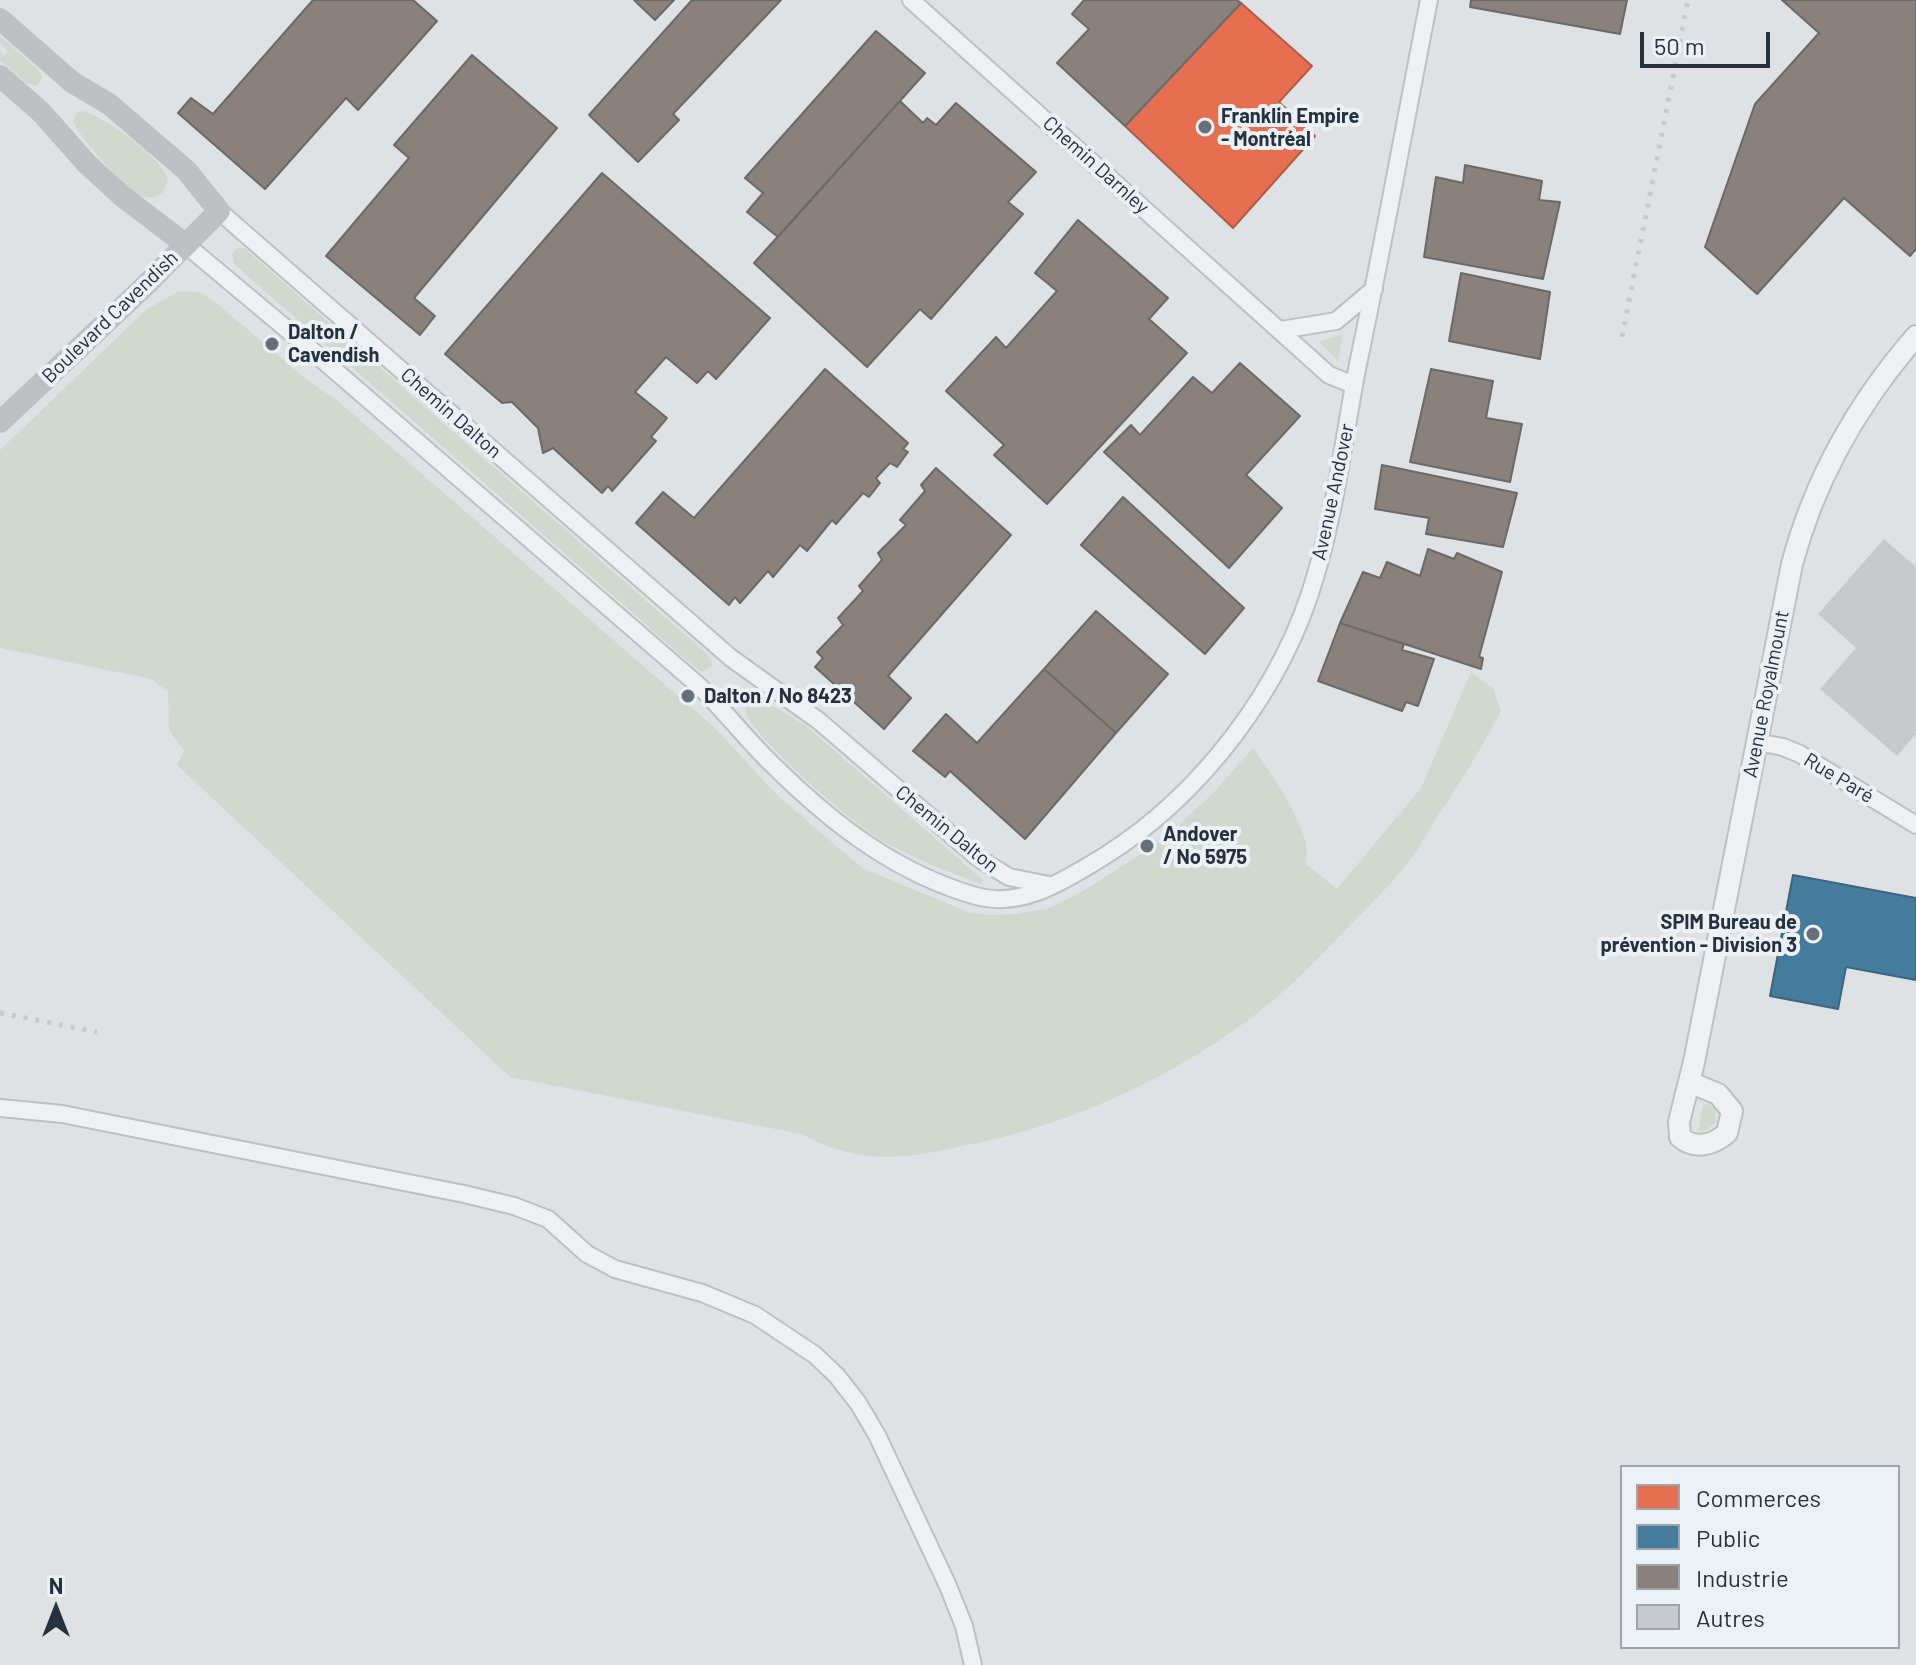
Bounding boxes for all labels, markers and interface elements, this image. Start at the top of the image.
scale bar [1644,16,1774,66]
text: 50 m [1654,31,1705,60]
place label: Franklin Empire - Montréal [1221,104,1359,151]
street label: Chemin Darnley [1038,111,1154,219]
marker: Franklin Empire - Montréal [1196,118,1214,136]
street label: Boulevard Cavendish [37,246,183,388]
place label: Dalton / Cavendish [288,320,379,367]
marker: Dalton / Cavendish [263,335,281,353]
street label: Chemin Dalton [396,363,506,463]
street label: Avenue Andover [1307,422,1359,562]
street label: Avenue Royalmount [1738,608,1794,780]
place label: Dalton / No 8423 [704,684,852,708]
marker: Dalton / No 8423 [679,687,697,705]
street label: Rue Paré [1800,748,1878,808]
street label: Chemin Dalton [891,780,1003,878]
place label: Andover / No 5975 [1163,822,1247,869]
marker: Andover / No 5975 [1138,837,1156,855]
place label: SPIM Bureau de prévention - Division 3 [1600,910,1797,957]
marker: SPIM Bureau de prévention - Division 3 [1804,925,1822,943]
legend [1620,1465,1900,1649]
text: Commerces [1696,1483,1821,1512]
text: Public [1696,1523,1760,1552]
text: Industrie [1696,1563,1789,1592]
north arrow [16,1569,96,1649]
text: N [49,1572,63,1598]
text: Autres [1696,1603,1765,1632]

